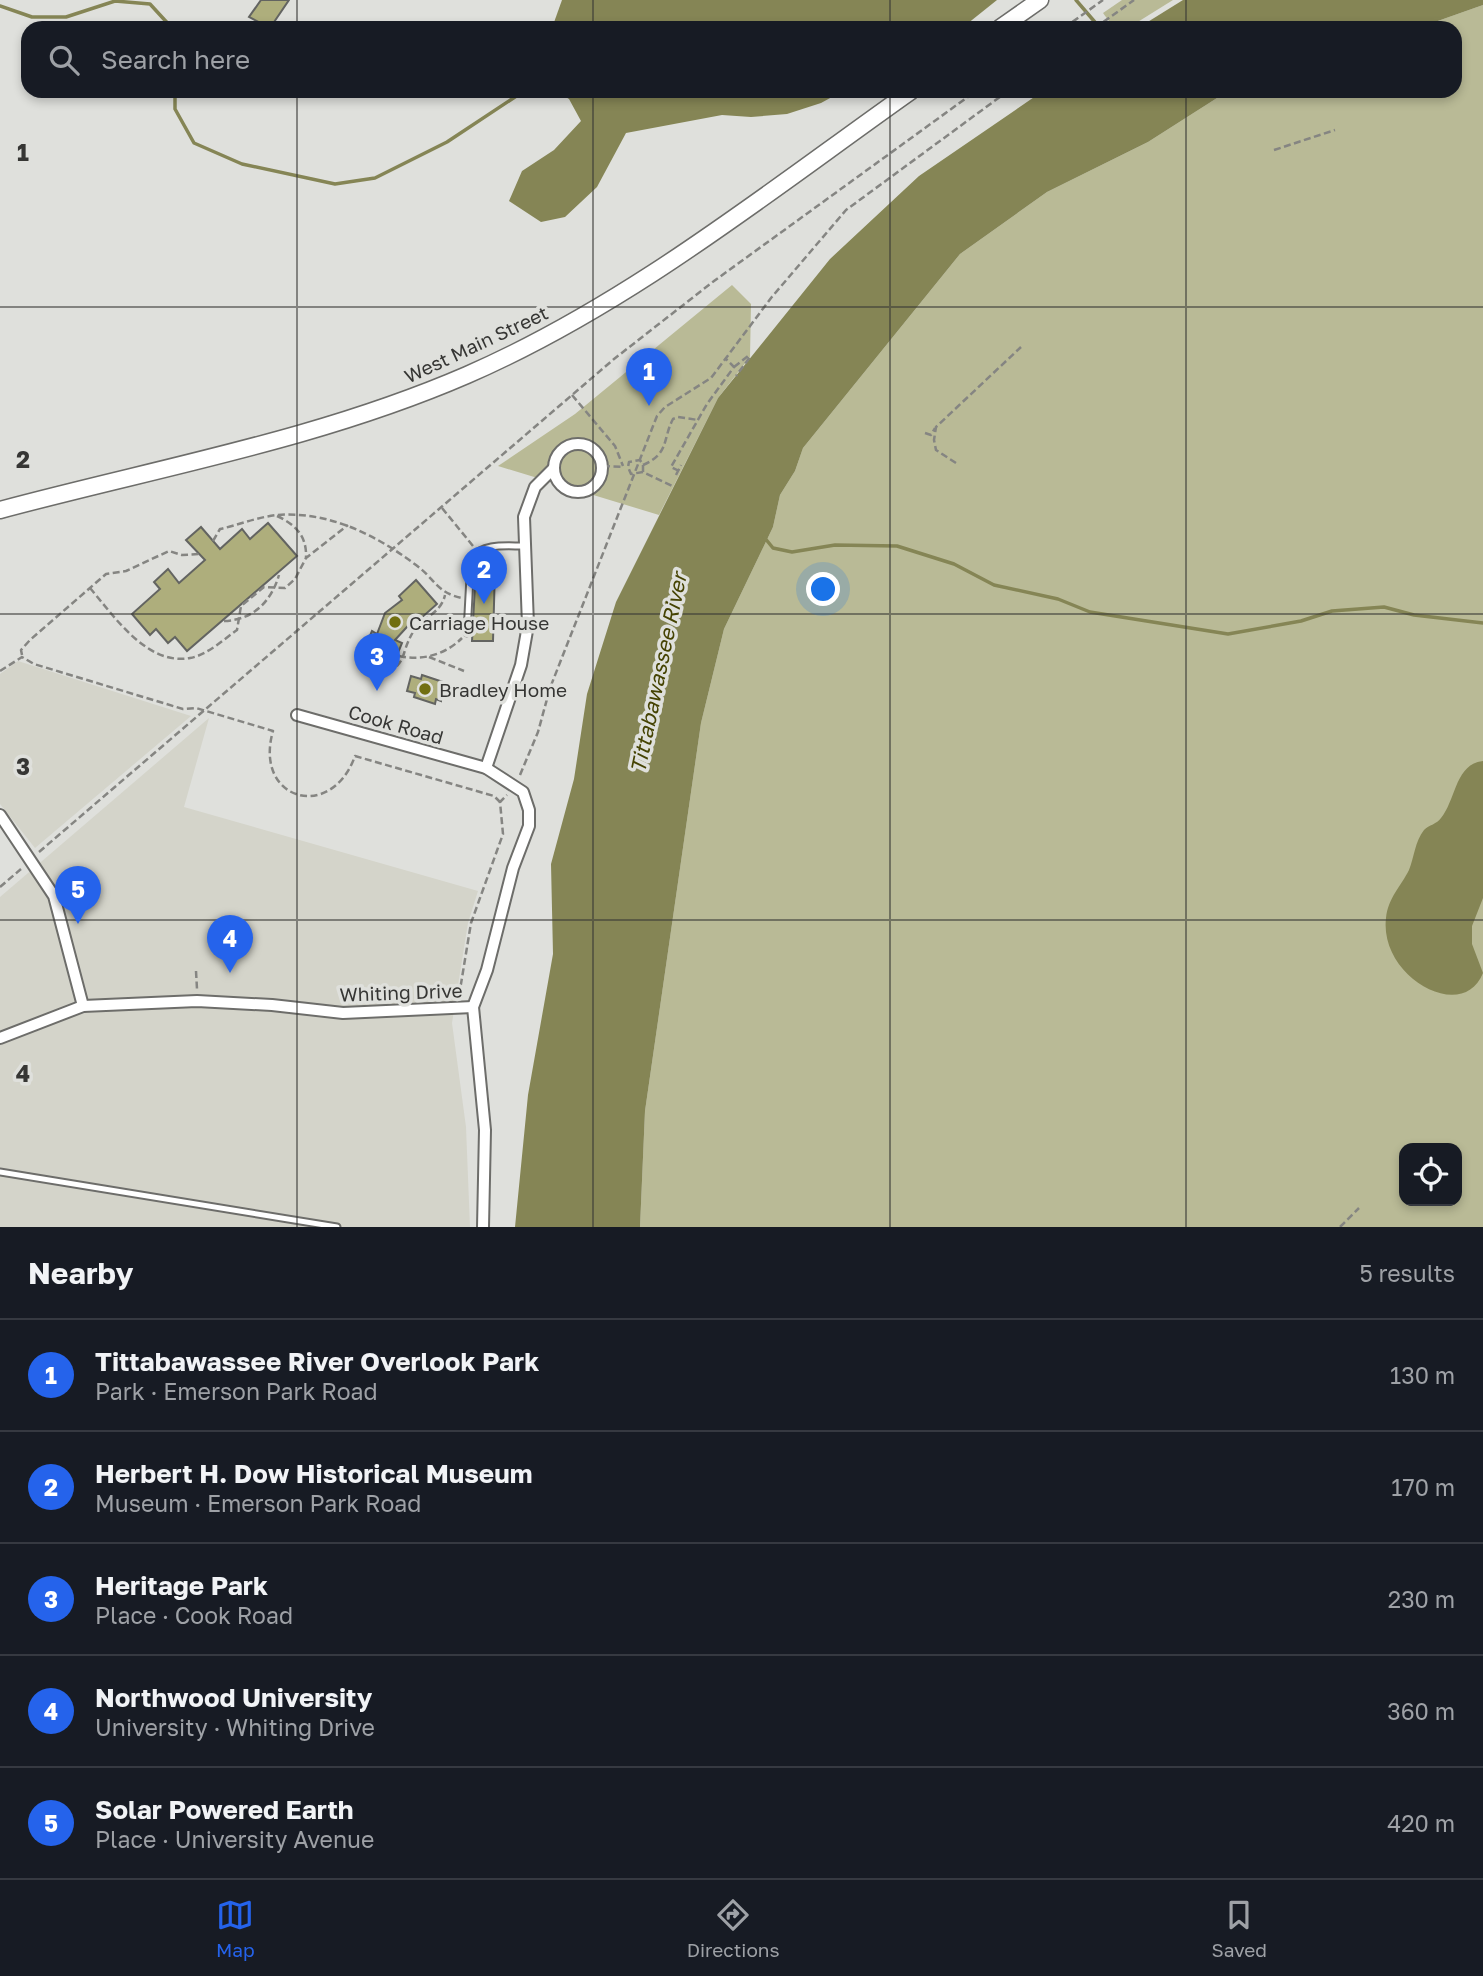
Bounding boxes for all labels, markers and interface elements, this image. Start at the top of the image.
search box [21,21,1462,98]
icon: search [45,41,83,79]
text: Search here [101,44,250,75]
text: 1 [17,138,29,166]
street label: West Main Street [401,301,551,387]
pin: 1 [626,348,672,406]
text: 2 [16,445,30,473]
pin: 2 [461,546,507,604]
water label: Tittabawassee River [624,568,692,775]
your location [806,572,840,606]
place label: Carriage House [409,611,549,634]
marker: Carriage House [387,614,403,630]
pin: 3 [354,633,400,691]
place label: Bradley Home [439,678,567,701]
marker: Bradley Home [417,681,433,697]
street label: Cook Road [346,699,446,749]
text: 3 [16,752,30,780]
pin: 5 [55,866,101,924]
pin: 4 [207,915,253,973]
street label: Whiting Drive [339,978,463,1006]
text: 4 [16,1059,30,1087]
map controls [1399,1143,1462,1206]
button: locate [1399,1143,1462,1206]
text: Nearby [28,1255,133,1291]
text: 5 results [1359,1259,1455,1287]
text: Tittabawassee River Overlook Park [95,1346,539,1377]
text: 1 [45,1361,57,1389]
text: 130 m [1390,1361,1455,1389]
text: Park · Emerson Park Road [95,1377,378,1405]
text: Herbert H. Dow Historical Museum [95,1458,532,1489]
text: 2 [44,1473,58,1501]
text: 170 m [1391,1473,1455,1501]
text: Museum · Emerson Park Road [95,1489,421,1517]
text: Heritage Park [95,1570,268,1601]
text: 3 [44,1585,58,1613]
text: 230 m [1388,1585,1455,1613]
text: Place · Cook Road [95,1601,293,1629]
text: Northwood University [95,1682,372,1713]
text: 4 [44,1697,58,1725]
text: 360 m [1387,1697,1455,1725]
text: University · Whiting Drive [95,1713,375,1741]
text: Solar Powered Earth [95,1794,354,1825]
text: 5 [44,1809,58,1837]
text: 420 m [1387,1809,1455,1837]
text: Place · University Avenue [95,1825,374,1853]
tab: Map [216,1896,255,1961]
tab: Directions [687,1896,780,1961]
tab: Saved [1212,1896,1267,1961]

